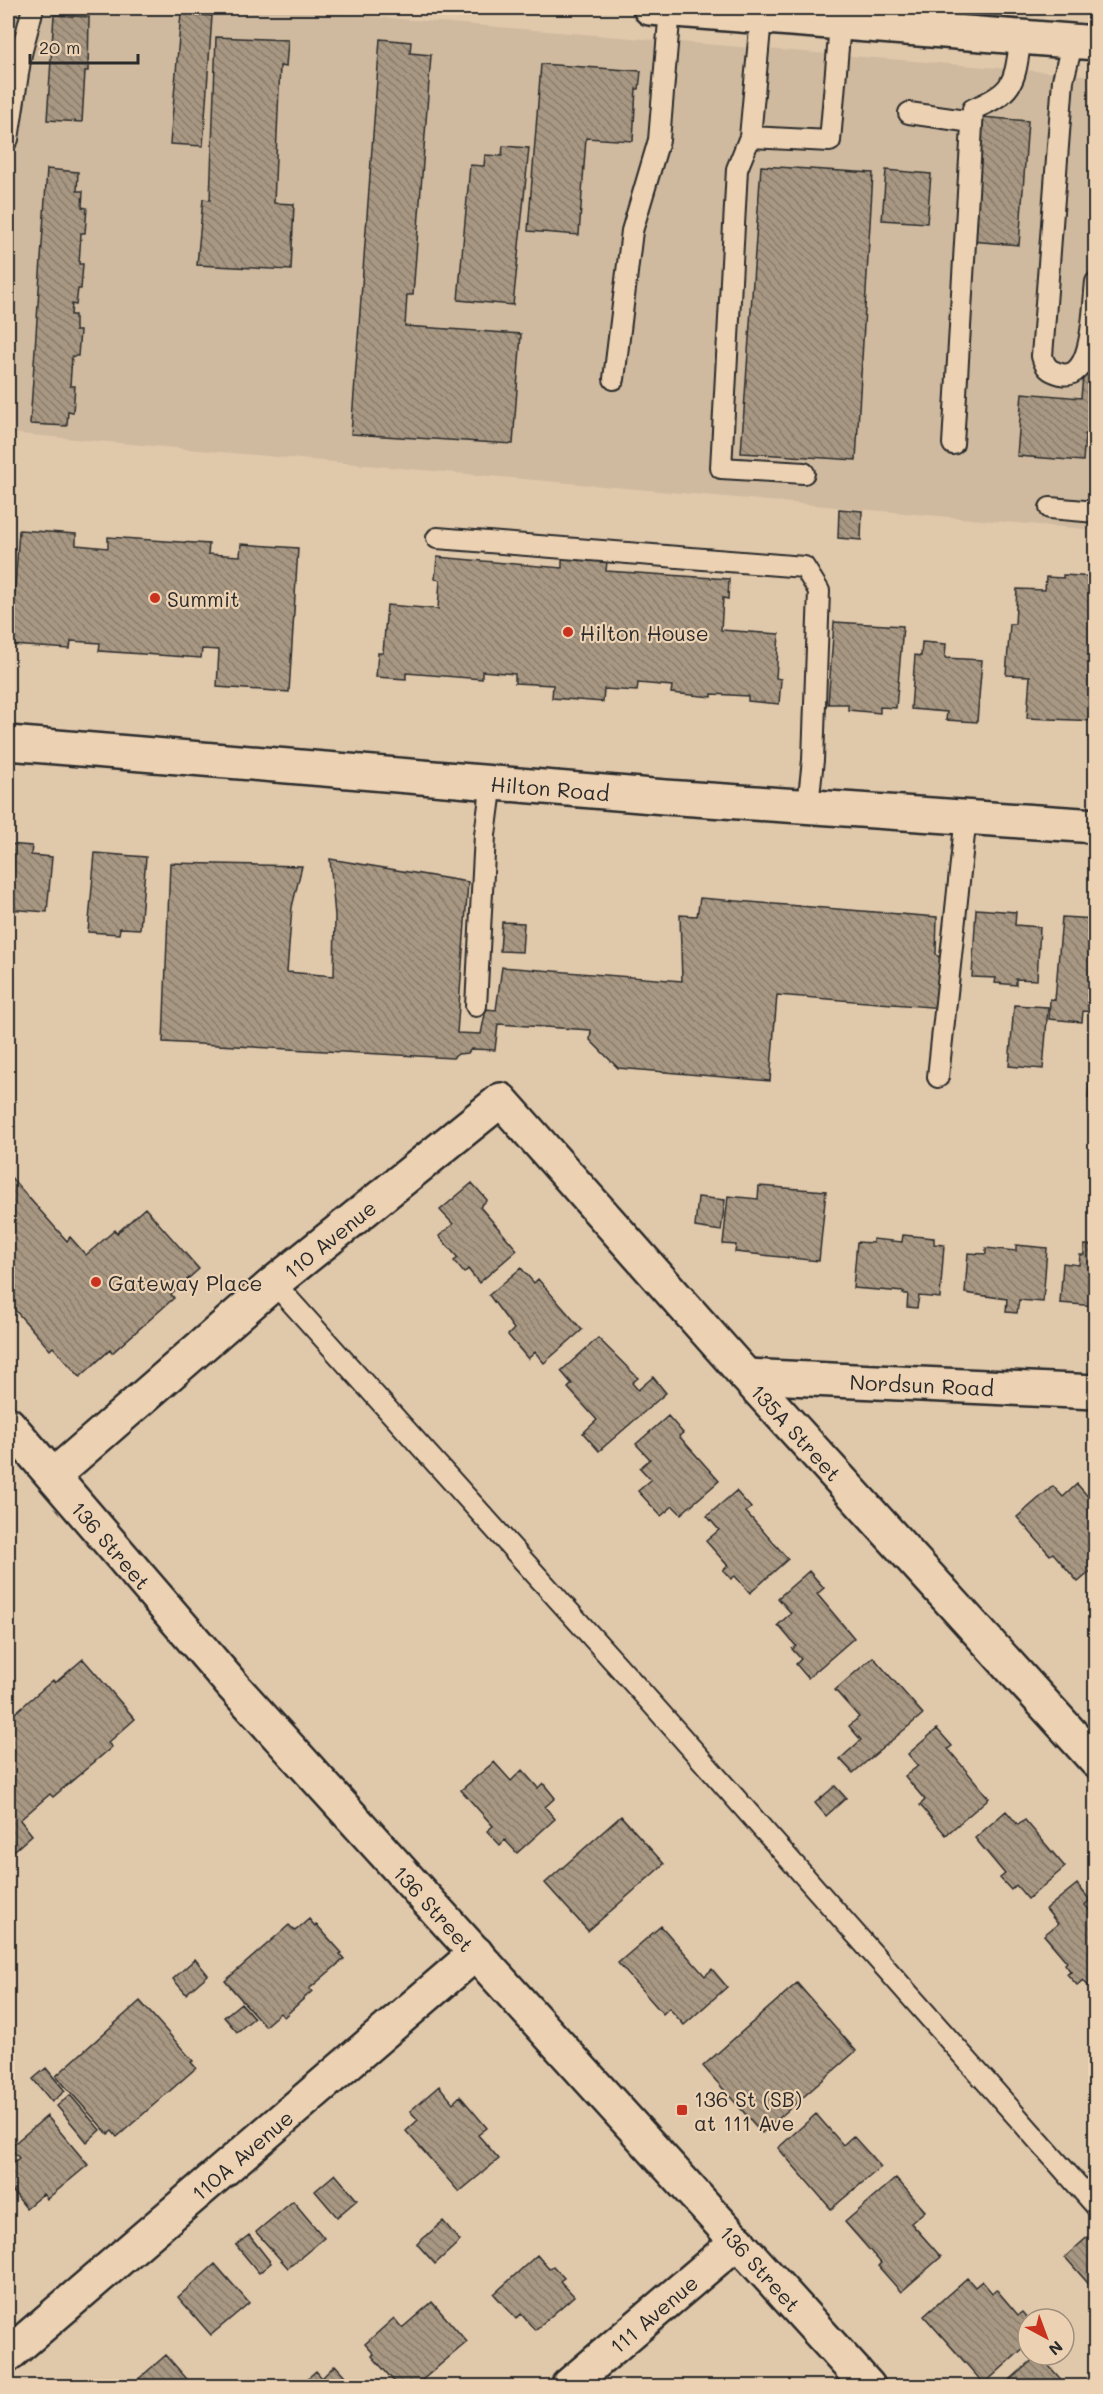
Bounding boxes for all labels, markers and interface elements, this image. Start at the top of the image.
scale bar [30,27,138,65]
text: 20 m [39,35,80,59]
place label: Summit [167,585,239,612]
marker: Summit [148,591,162,605]
place label: Hilton House [580,619,709,646]
marker: Hilton House [561,625,575,639]
street label: Hilton Road [490,769,611,806]
street label: 110 Avenue [278,1193,381,1284]
place label: Gateway Place [108,1269,262,1296]
marker: Gateway Place [89,1275,103,1289]
street label: Nordsun Road [849,1367,994,1401]
street label: 135A Street [746,1378,848,1486]
street label: 136 Street [66,1495,157,1594]
street label: 136 Street [388,1859,481,1957]
place label: 136 St (SB) at 111 Ave [694,2085,802,2136]
street label: 110A Avenue [185,2103,298,2206]
marker: 136 St (SB) at 111 Ave [675,2103,689,2117]
street label: 136 Street [715,2219,807,2317]
street label: 111 Avenue [604,2268,703,2359]
north arrow [1016,2307,1076,2367]
text: N [1045,2337,1068,2361]

